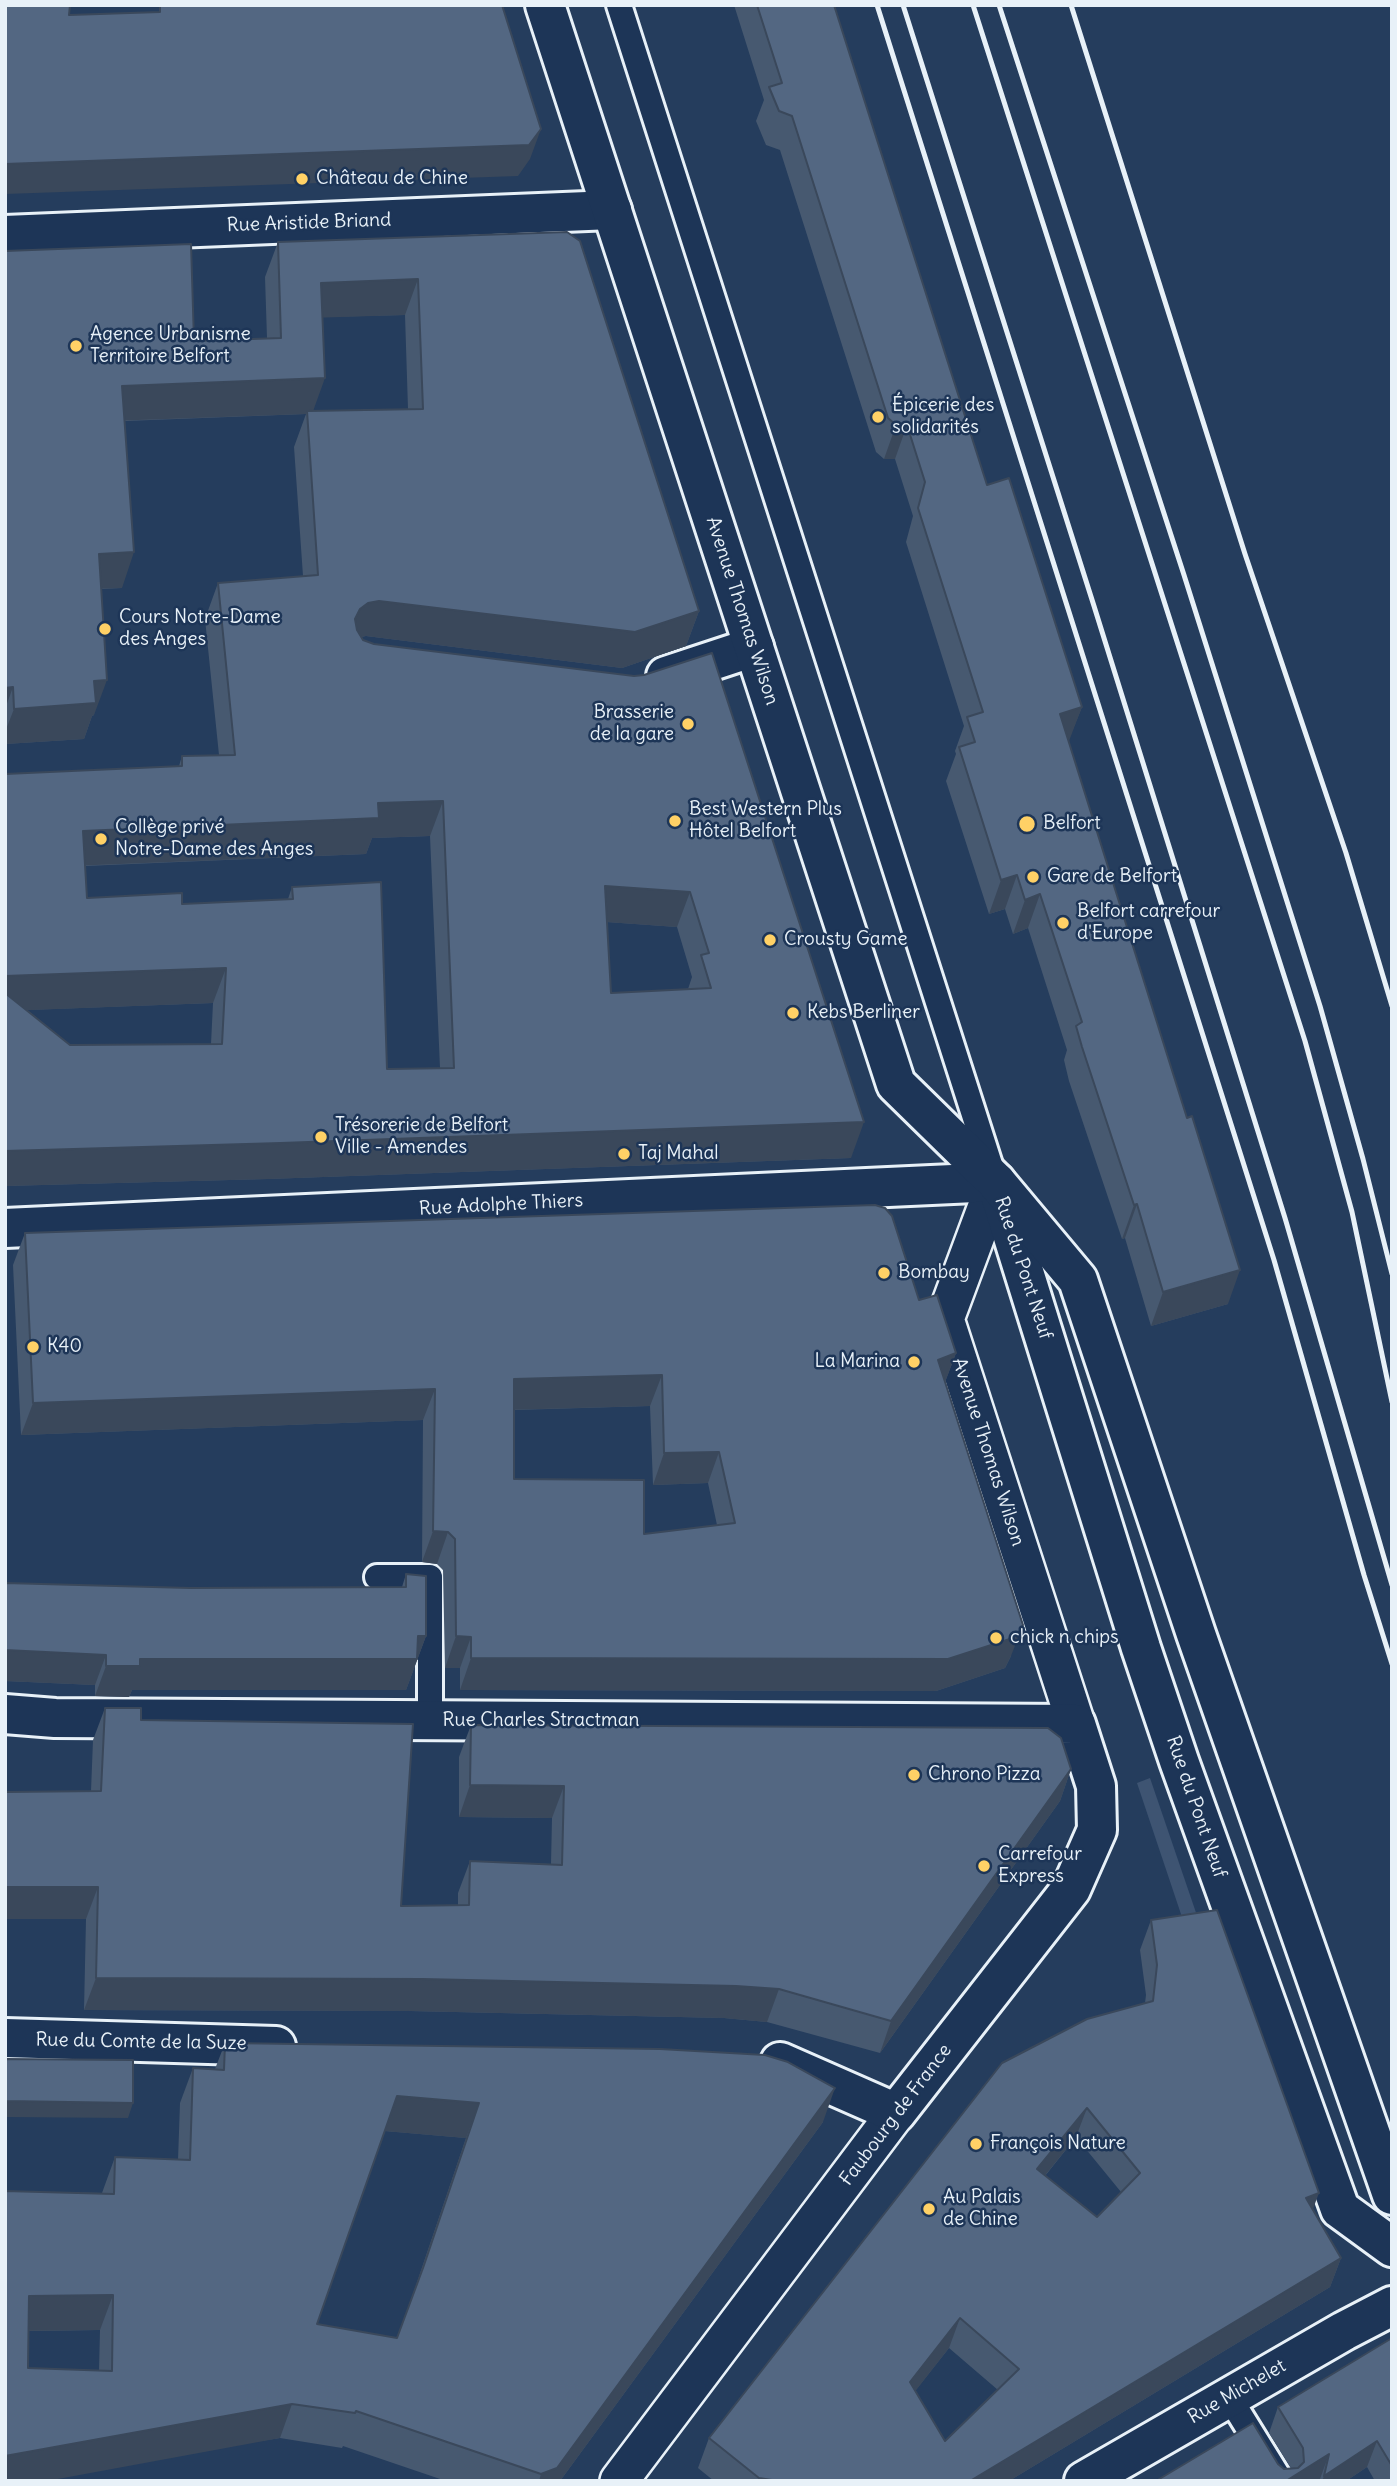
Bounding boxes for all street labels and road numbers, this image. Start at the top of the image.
street label: Rue Aristide Briand [226,209,392,237]
street label: Avenue Thomas Wilson [701,514,783,708]
street label: Rue Adolphe Thiers [418,1189,584,1221]
street label: Rue du Pont Neuf [989,1194,1057,1342]
street label: Avenue Thomas Wilson [947,1355,1029,1549]
street label: Rue Charles Stractman [443,1710,639,1732]
street label: Rue du Pont Neuf [1161,1733,1231,1881]
street label: Rue du Comte de la Suze [35,2029,247,2055]
street label: Faubourg de France [835,2040,957,2190]
street label: Rue Michelet [1184,2355,1290,2429]

